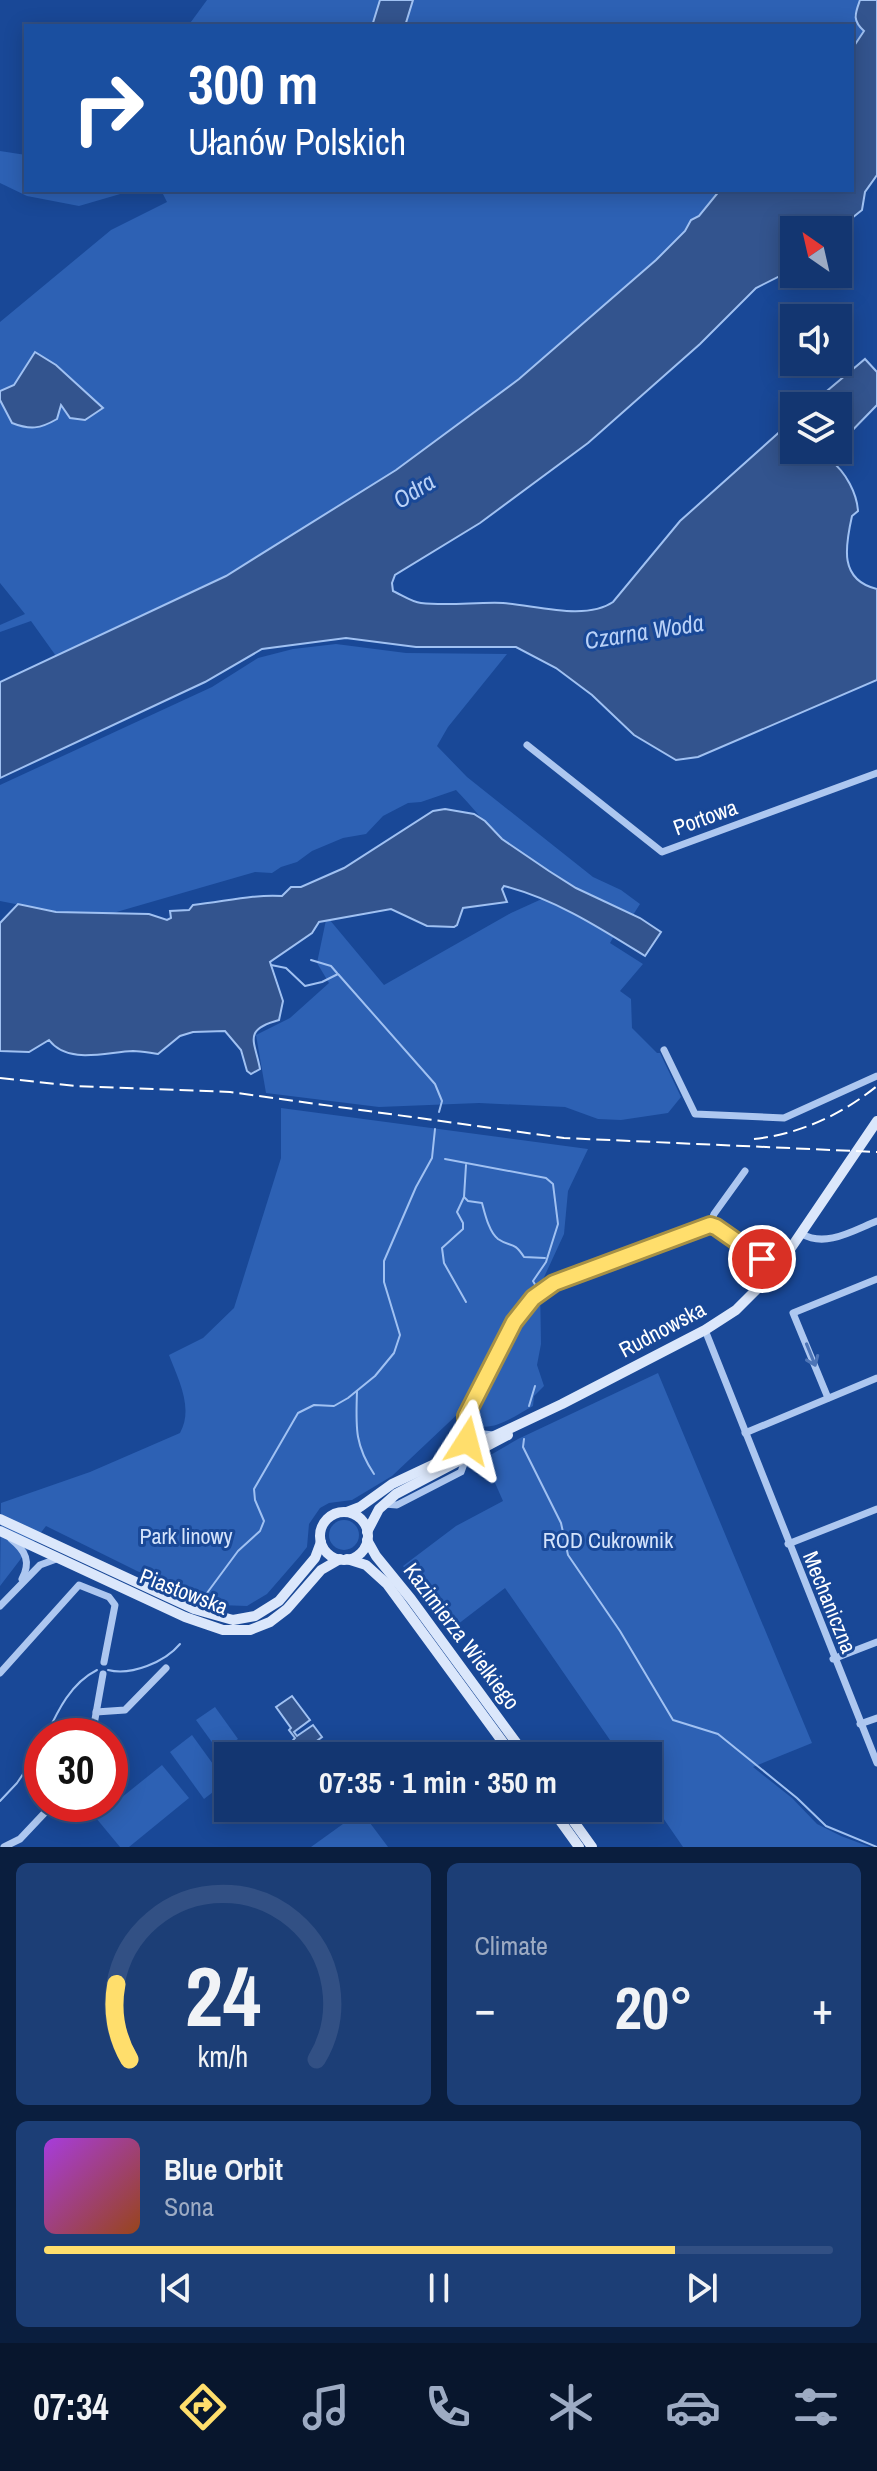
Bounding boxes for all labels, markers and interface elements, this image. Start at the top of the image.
text: 300 m [188,46,318,121]
icon: right [56,56,160,160]
text: Ułanów Polskich [188,118,406,166]
north arrow [780,216,852,288]
map controls [780,216,852,464]
button: sound [780,304,852,376]
button: layers [780,392,852,464]
water label: Odra [386,465,441,515]
water label: Czarna Woda [582,606,706,656]
street label: Portowa [669,792,741,842]
pin [728,1225,796,1293]
icon: arrive [740,1237,784,1281]
street label: Rudnowska [613,1294,711,1364]
one-way arrow [804,1342,819,1367]
position arrow [425,1399,509,1483]
park label: Park linowy [139,1521,233,1551]
park label: ROD Cukrownik [543,1525,674,1555]
street label: Mechaniczna [796,1547,864,1657]
street label: Kazimierza Wielkiego [397,1557,527,1715]
street label: Piastowska [136,1560,232,1622]
speed limit sign: 30 [24,1718,128,1822]
text: 07:35 · 1 min · 350 m [319,1762,557,1802]
text: Climate [475,1928,548,1963]
text: 24 [185,1940,261,2052]
text: 20° [614,1967,693,2048]
text: − [475,1978,496,2038]
text: + [812,1978,833,2038]
text: km/h [198,2037,249,2076]
text: Blue Orbit [164,2149,283,2189]
text: Sona [164,2189,214,2224]
icon: previous [154,2266,198,2310]
icon: pause [417,2266,461,2310]
icon: next [680,2266,724,2310]
icon: directions [175,2379,231,2435]
icon: music [298,2379,354,2435]
icon: phone [420,2379,476,2435]
icon: climate [543,2379,599,2435]
icon: car [665,2379,721,2435]
icon: filters [788,2379,844,2435]
text: 07:34 [33,2383,109,2431]

